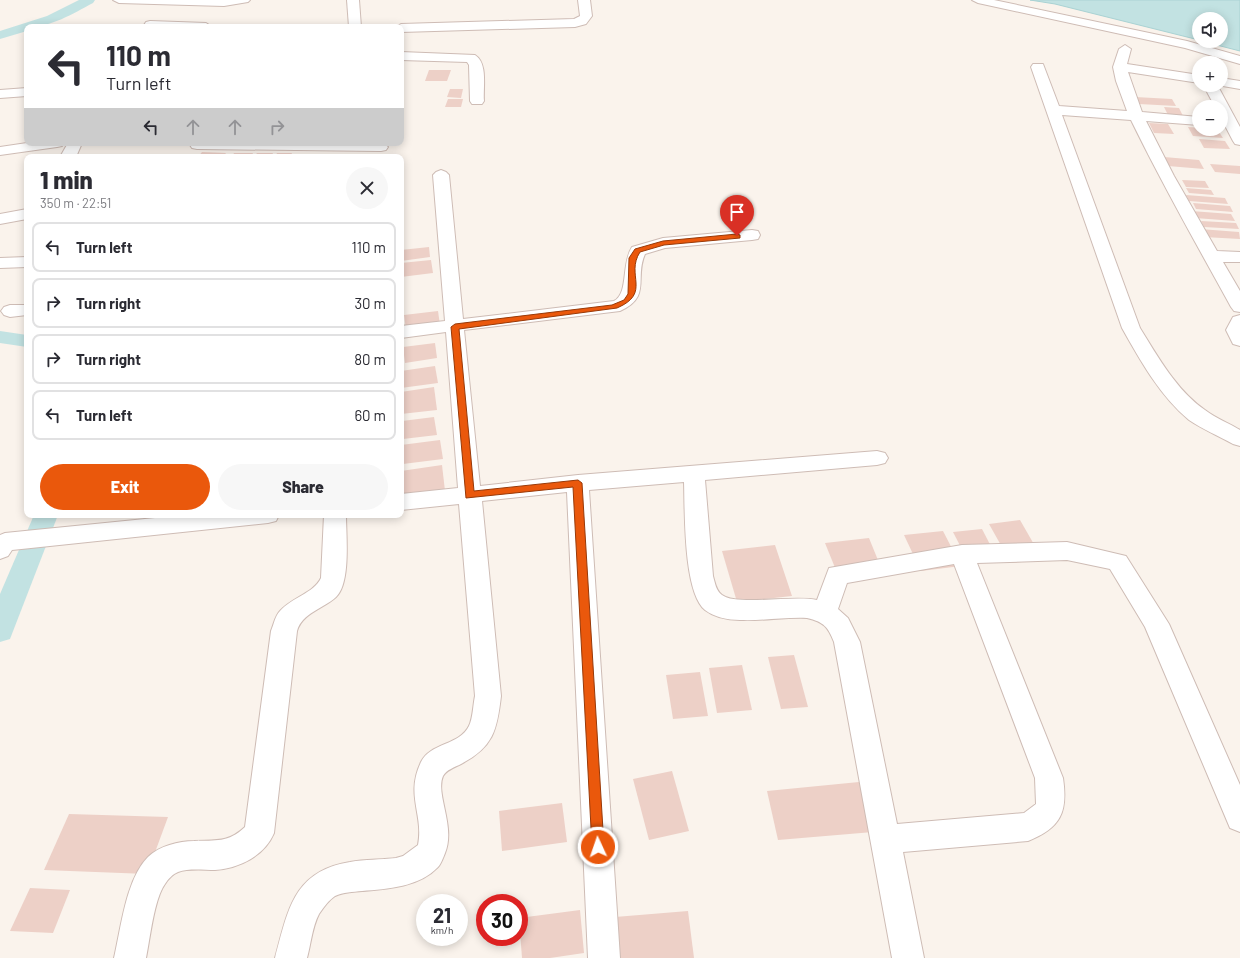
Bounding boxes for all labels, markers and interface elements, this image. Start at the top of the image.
map controls [1192,12,1228,136]
button: sound [1192,12,1228,48]
text: 110 m [106,38,171,72]
icon: left [40,40,92,92]
button: + [1192,56,1228,92]
text: Turn left [106,72,172,94]
button: − [1192,100,1228,136]
icon: left [140,116,162,138]
icon: ahead [182,116,204,138]
icon: ahead [224,116,246,138]
icon: right [266,116,288,138]
text: 1 min [40,165,93,194]
button: close [346,167,388,209]
text: 350 m · 22:51 [40,195,111,211]
pin [720,195,754,236]
icon: arrive [726,201,748,223]
icon: left [42,236,64,258]
text: Turn left [76,238,132,256]
text: 110 m [352,238,386,256]
icon: right [42,292,64,314]
text: Turn right [76,294,141,312]
text: 30 m [354,294,386,312]
icon: right [42,348,64,370]
text: Turn right [76,350,141,368]
text: 80 m [354,350,386,368]
icon: left [42,404,64,426]
text: Turn left [76,406,132,424]
text: 60 m [354,406,386,424]
button: Exit [40,464,210,510]
button: Share [218,464,388,510]
position arrow [577,826,619,868]
speed limit sign: 30 [476,894,528,946]
text: 21 [433,903,451,927]
text: km/h [431,924,453,936]

